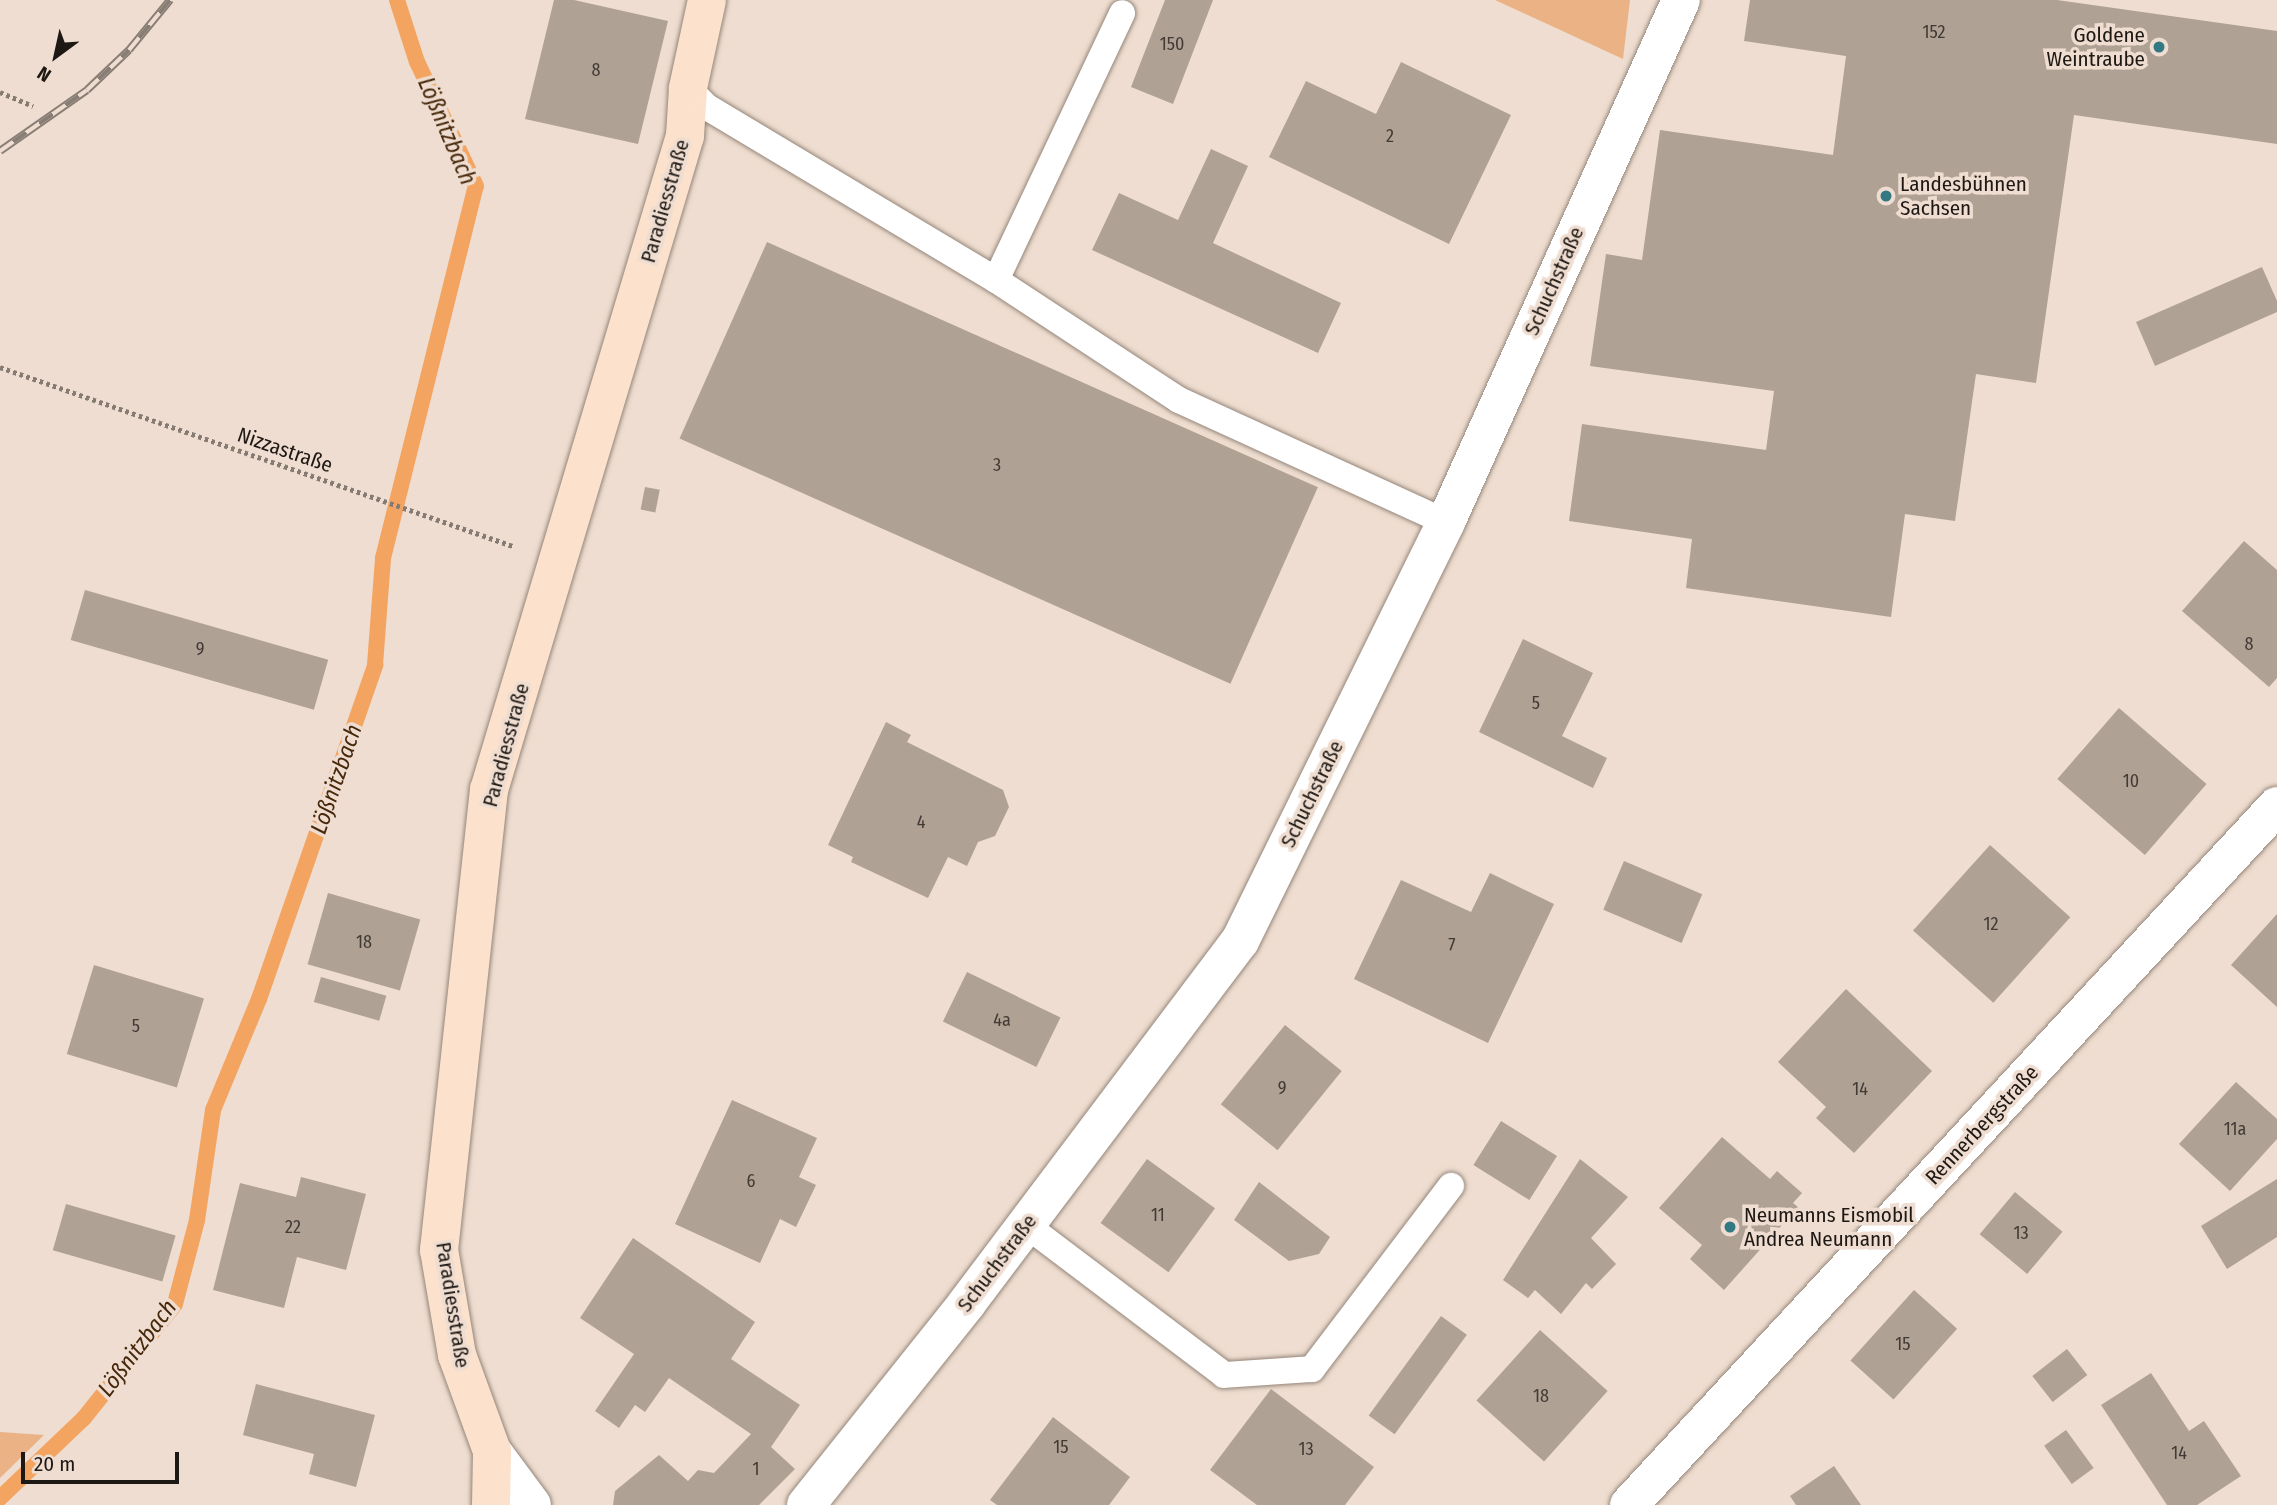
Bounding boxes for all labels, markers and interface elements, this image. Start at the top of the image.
north arrow [21,21,91,91]
house number: 152 [1922,21,1946,43]
place label: Goldene Weintraube [2046,22,2145,72]
house number: 150 [1160,33,1184,55]
marker: Goldene Weintraube [2151,39,2167,55]
house number: 8 [592,59,600,81]
text: N [33,61,55,87]
water label: Lößnitzbach [412,73,482,189]
house number: 2 [1386,125,1394,147]
street label: Paradiesstraße [635,136,695,266]
place label: Landesbühnen Sachsen [1900,171,2027,221]
marker: Landesbühnen Sachsen [1878,188,1894,204]
street label: Schuchstraße [1519,223,1589,339]
street label: Nizzastraße [234,422,336,478]
house number: 3 [993,454,1001,476]
house number: 8 [2245,633,2253,655]
house number: 9 [196,638,204,660]
street label: Paradiesstraße [477,680,535,810]
house number: 5 [1532,692,1540,714]
water label: Lößnitzbach [304,721,368,837]
street label: Schuchstraße [1275,736,1349,852]
house number: 10 [2123,770,2139,792]
house number: 4 [917,811,925,833]
house number: 12 [1984,913,1998,935]
house number: 18 [356,931,372,953]
house number: 7 [1448,934,1456,956]
house number: 4a [993,1009,1011,1031]
house number: 5 [132,1015,140,1037]
street label: Rennerbergstraße [1920,1060,2044,1190]
house number: 9 [1278,1077,1286,1099]
house number: 14 [1852,1078,1868,1100]
house number: 11a [2224,1118,2246,1140]
house number: 6 [747,1170,755,1192]
place label: Neumanns Eismobil Andrea Neumann [1744,1202,1914,1252]
house number: 11 [1151,1204,1165,1226]
street label: Schuchstraße [952,1209,1042,1317]
house number: 22 [285,1216,301,1238]
marker: Neumanns Eismobil Andrea Neumann [1722,1219,1738,1235]
house number: 13 [2013,1222,2029,1244]
street label: Paradiesstraße [431,1240,475,1370]
water label: Lößnitzbach [92,1294,182,1402]
house number: 15 [1895,1333,1911,1355]
house number: 18 [1533,1385,1549,1407]
house number: 15 [1053,1436,1069,1458]
scale bar [24,1438,182,1482]
house number: 13 [1298,1438,1314,1460]
house number: 14 [2171,1442,2187,1464]
text: 20 m [34,1451,75,1477]
house number: 1 [752,1458,760,1480]

